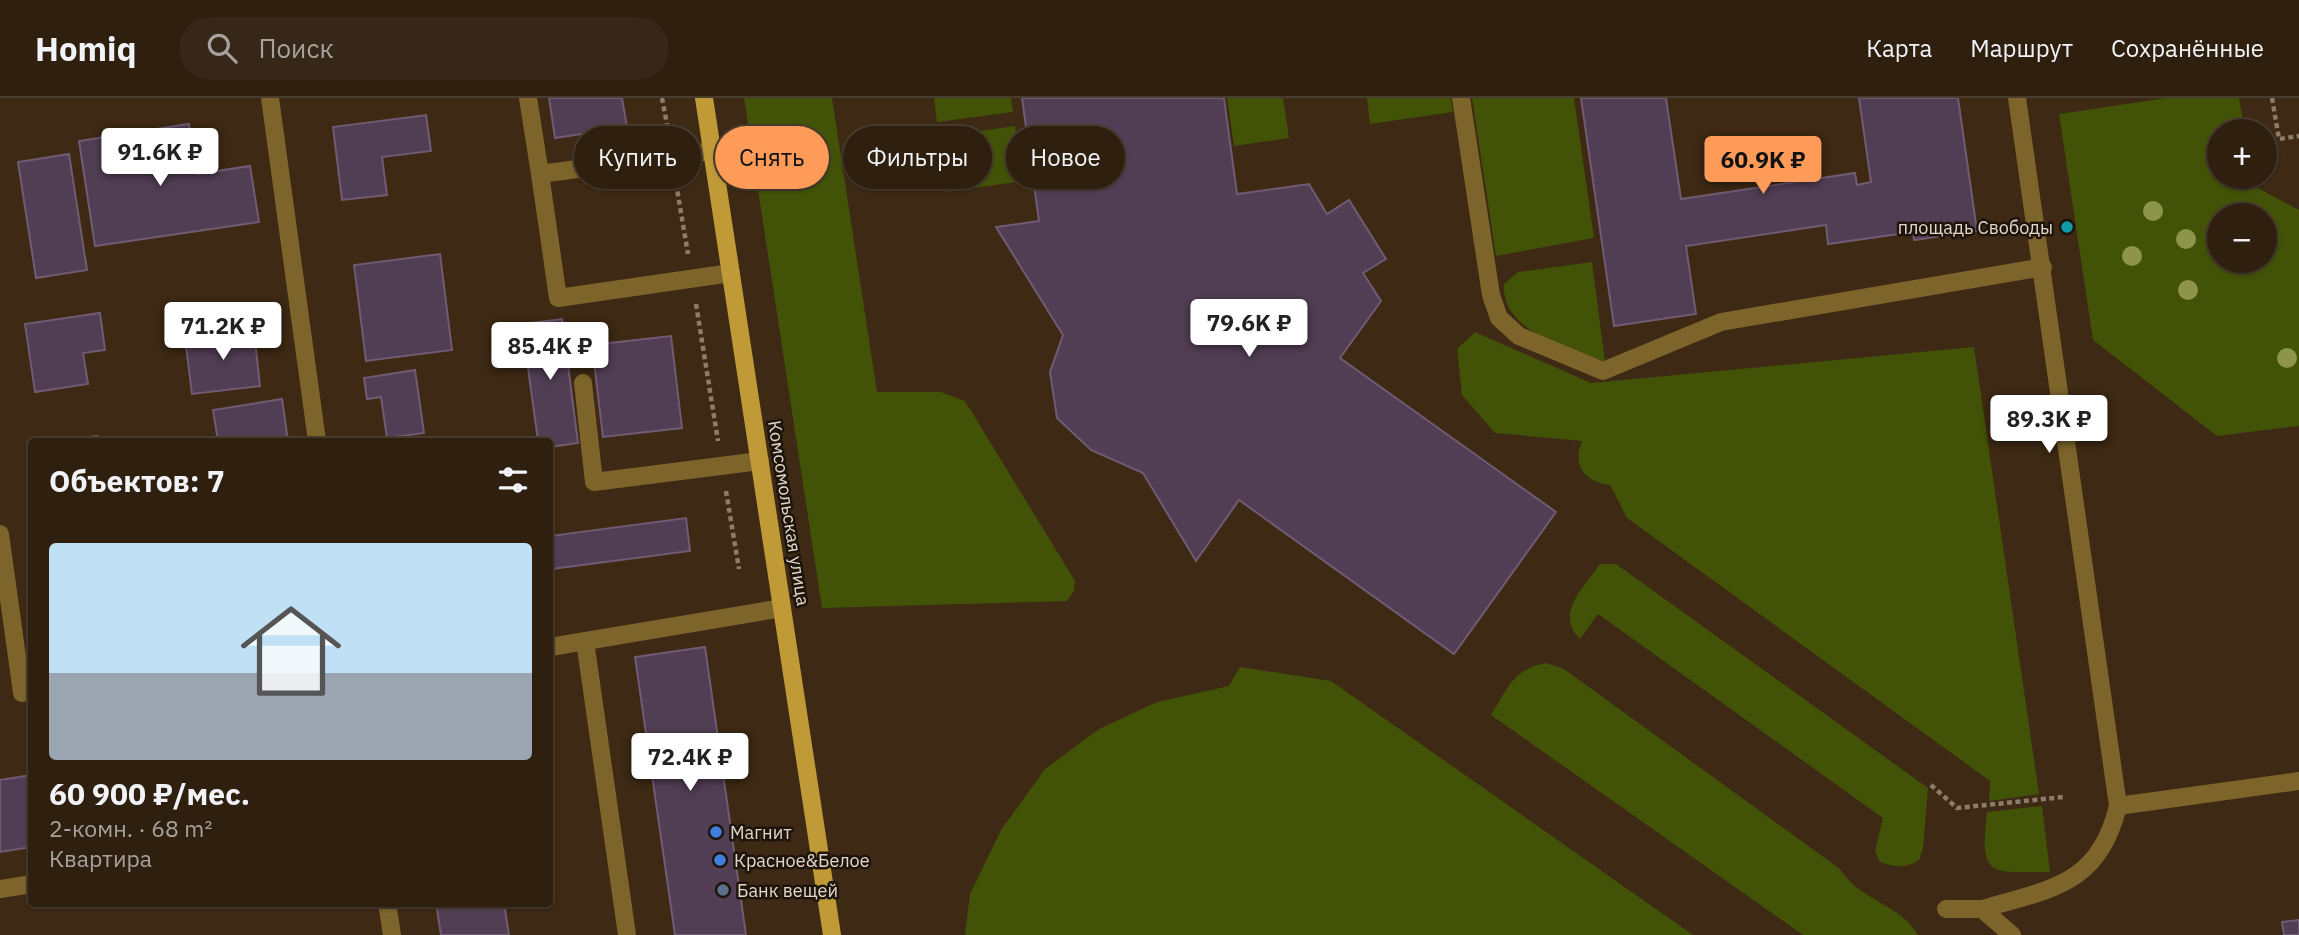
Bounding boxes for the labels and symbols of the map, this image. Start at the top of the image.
pin: 91.6K ₽ [95,129,225,188]
pin: 60.9K ₽ [1698,136,1828,196]
place label: площадь Свободы [1898,216,2053,239]
marker: площадь Свободы [2059,219,2075,235]
pin: 79.6K ₽ [1184,300,1314,359]
pin: 71.2K ₽ [158,302,288,362]
pin: 85.4K ₽ [485,322,615,382]
pin: 89.3K ₽ [1984,396,2114,455]
street label: Комсомольская улица [763,419,815,608]
pin: 72.4K ₽ [625,734,755,793]
place label: Магнит [730,821,792,844]
marker: Магнит [708,824,724,840]
place label: Красное&Белое [734,849,870,872]
marker: Красное&Белое [712,852,728,868]
place label: Банк вещей [737,879,838,902]
marker: Банк вещей [715,882,731,898]

